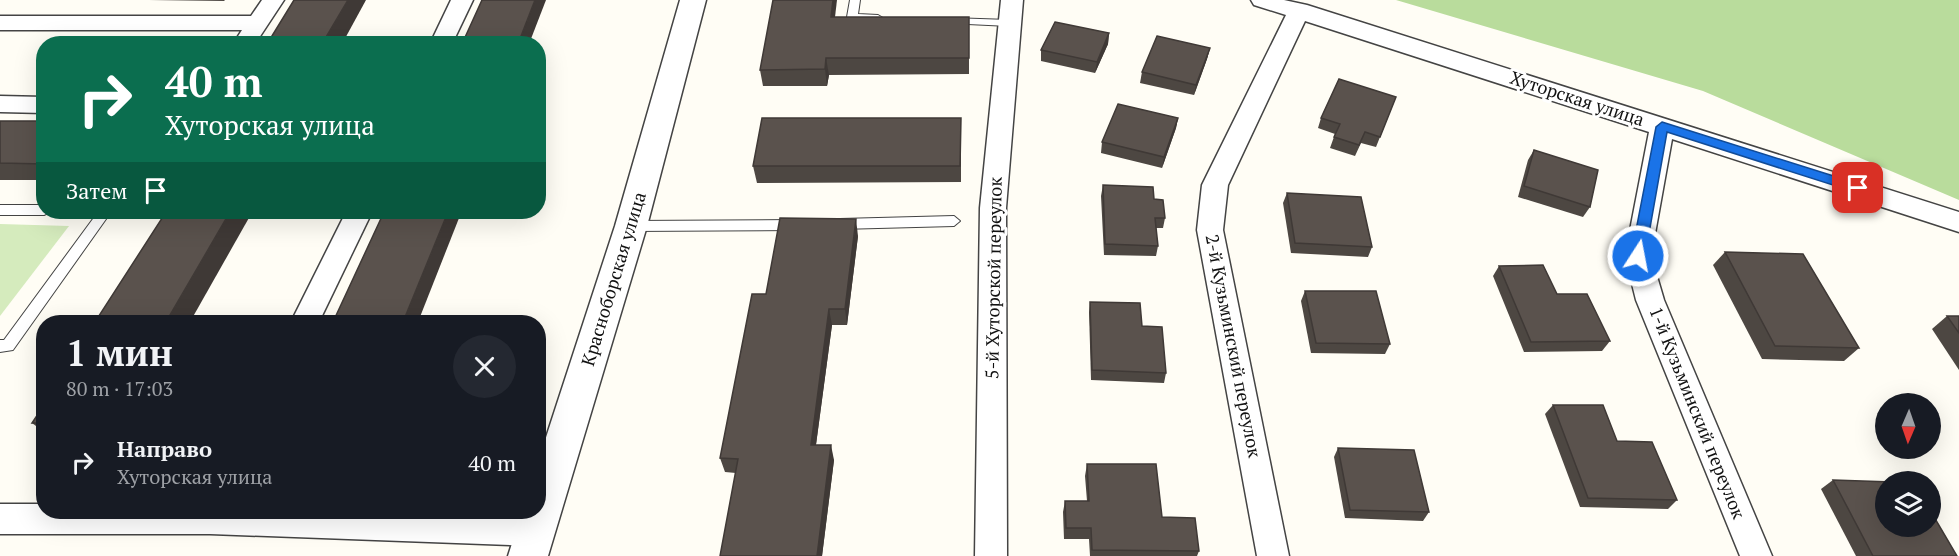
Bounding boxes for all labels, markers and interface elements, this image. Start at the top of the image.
text: 40 m [165,53,263,109]
icon: right [66,60,144,138]
street label: Хуторская улица [1507,65,1648,131]
text: Хуторская улица [165,107,375,143]
pin [1832,162,1883,213]
icon: arrive [1841,171,1874,204]
icon: arrive [139,174,172,207]
text: Затем [66,176,127,205]
street label: 5-й Хуторской переулок [979,176,1007,379]
street label: Красноборская улица [575,189,651,369]
position arrow [1606,224,1670,288]
street label: 2-й Кузьминский переулок [1201,232,1267,460]
street label: 1-й Кузьминский переулок [1644,303,1752,523]
text: 1 мин [66,329,173,376]
button: close [453,335,516,398]
text: 80 m · 17:03 [66,375,173,402]
north arrow [1875,393,1941,459]
map controls [1875,393,1941,537]
text: Направо [117,434,212,463]
icon: right [66,446,99,479]
text: 40 m [468,448,516,477]
text: Хуторская улица [117,463,272,490]
button: layers [1875,471,1941,537]

